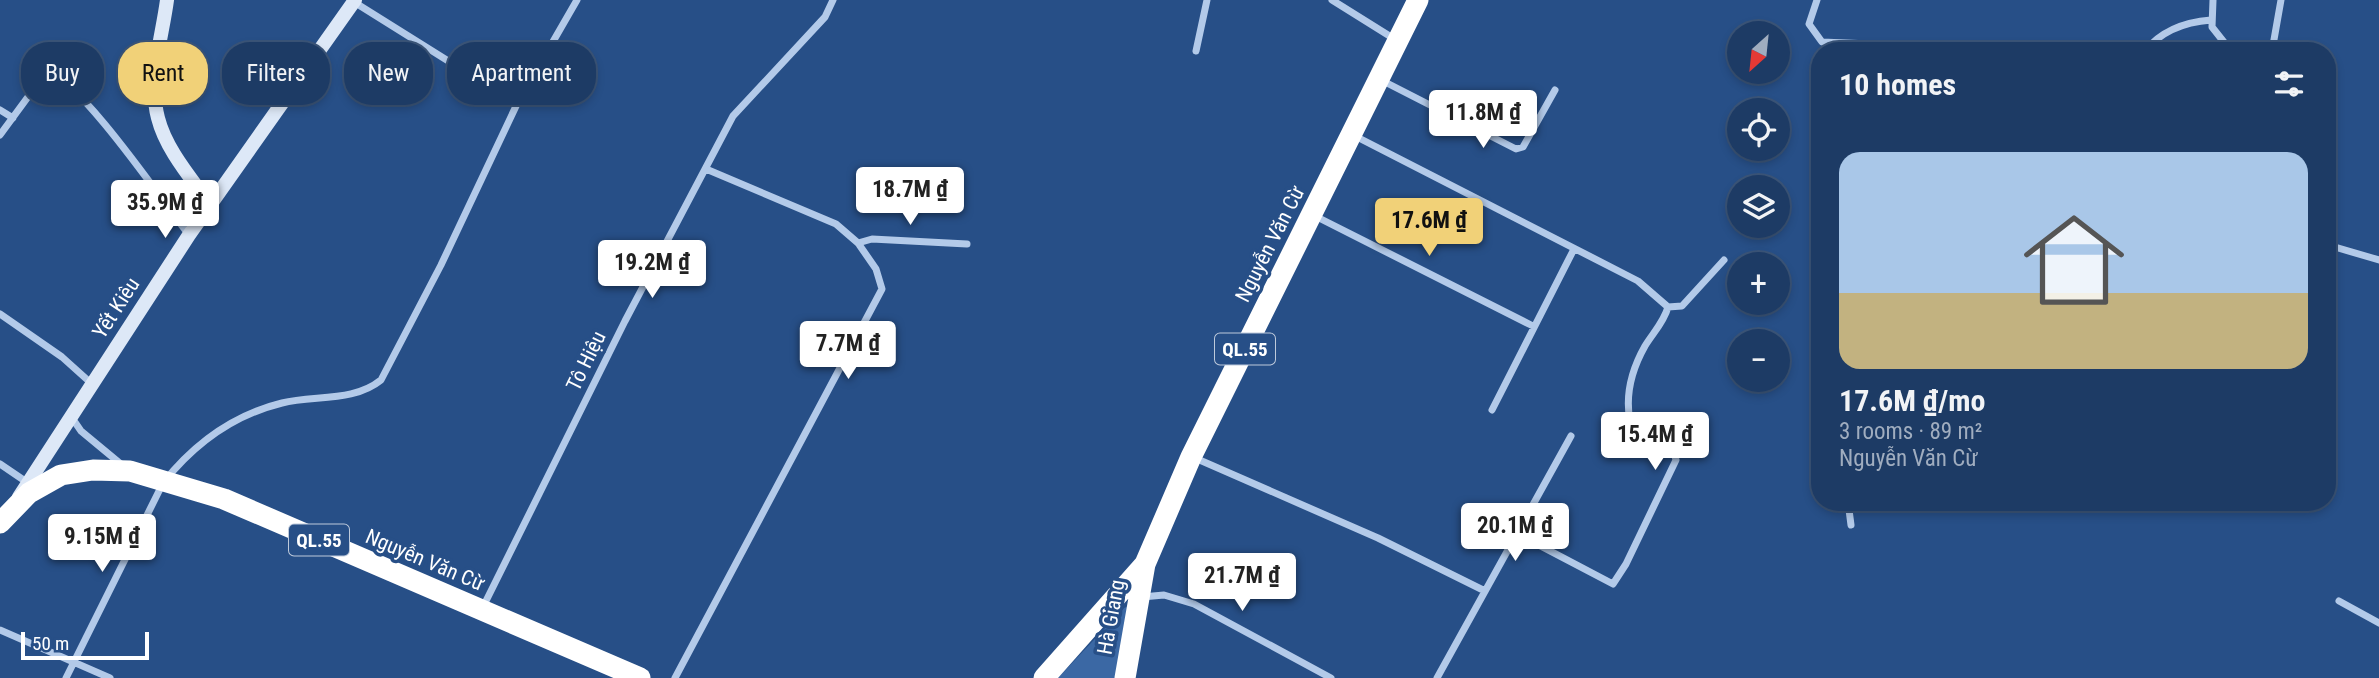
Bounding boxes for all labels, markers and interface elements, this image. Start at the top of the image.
north arrow [1727,21,1790,84]
map controls [1727,21,1790,392]
chip: Buy [21,42,104,105]
chip: Rent [118,42,208,105]
chip: Filters [222,42,330,105]
chip: New [344,42,433,105]
chip: Apartment [447,42,596,105]
icon: filters [2270,65,2308,103]
text: 10 homes [1839,67,1956,102]
pin: 11.8M ₫ [1418,90,1548,150]
button: locate [1727,98,1790,161]
text: 11.8M ₫ [1445,99,1521,126]
pin: 18.7M ₫ [845,168,975,227]
button: layers [1727,175,1790,238]
text: 18.7M ₫ [872,176,948,203]
pin: 35.9M ₫ [100,180,230,240]
street label: Nguyễn Văn Cừ [1231,182,1310,306]
text: 35.9M ₫ [127,189,203,216]
icon: home [2011,197,2137,323]
pin: 17.6M ₫ [1364,198,1494,258]
text: 17.6M ₫ [1391,207,1467,234]
pin: 19.2M ₫ [587,240,717,300]
text: 19.2M ₫ [614,249,690,276]
button: + [1727,252,1790,315]
street label: Yết Kiêu [88,273,144,343]
pin: 7.7M ₫ [791,322,905,381]
street label: Tô Hiệu [561,327,611,395]
button: − [1727,329,1790,392]
text: 7.7M ₫ [816,330,880,357]
road number: QL.55 [1215,334,1275,364]
text: 17.6M ₫/mo [1839,383,1985,418]
pin: 15.4M ₫ [1590,412,1720,472]
text: 3 rooms · 89 m² [1839,418,1982,445]
text: 15.4M ₫ [1617,421,1693,448]
text: Nguyễn Văn Cừ [1839,445,1978,472]
pin: 20.1M ₫ [1450,504,1580,563]
text: 20.1M ₫ [1477,512,1553,539]
pin: 9.15M ₫ [37,514,167,574]
text: 9.15M ₫ [64,523,140,550]
road number: QL.55 [289,524,349,555]
street label: Nguyễn Văn Cừ [362,524,488,596]
pin: 21.7M ₫ [1177,554,1307,613]
text: 21.7M ₫ [1204,562,1280,589]
street label: Hà Giang [1093,578,1129,656]
scale bar [21,629,149,661]
text: 50 m [32,632,69,655]

